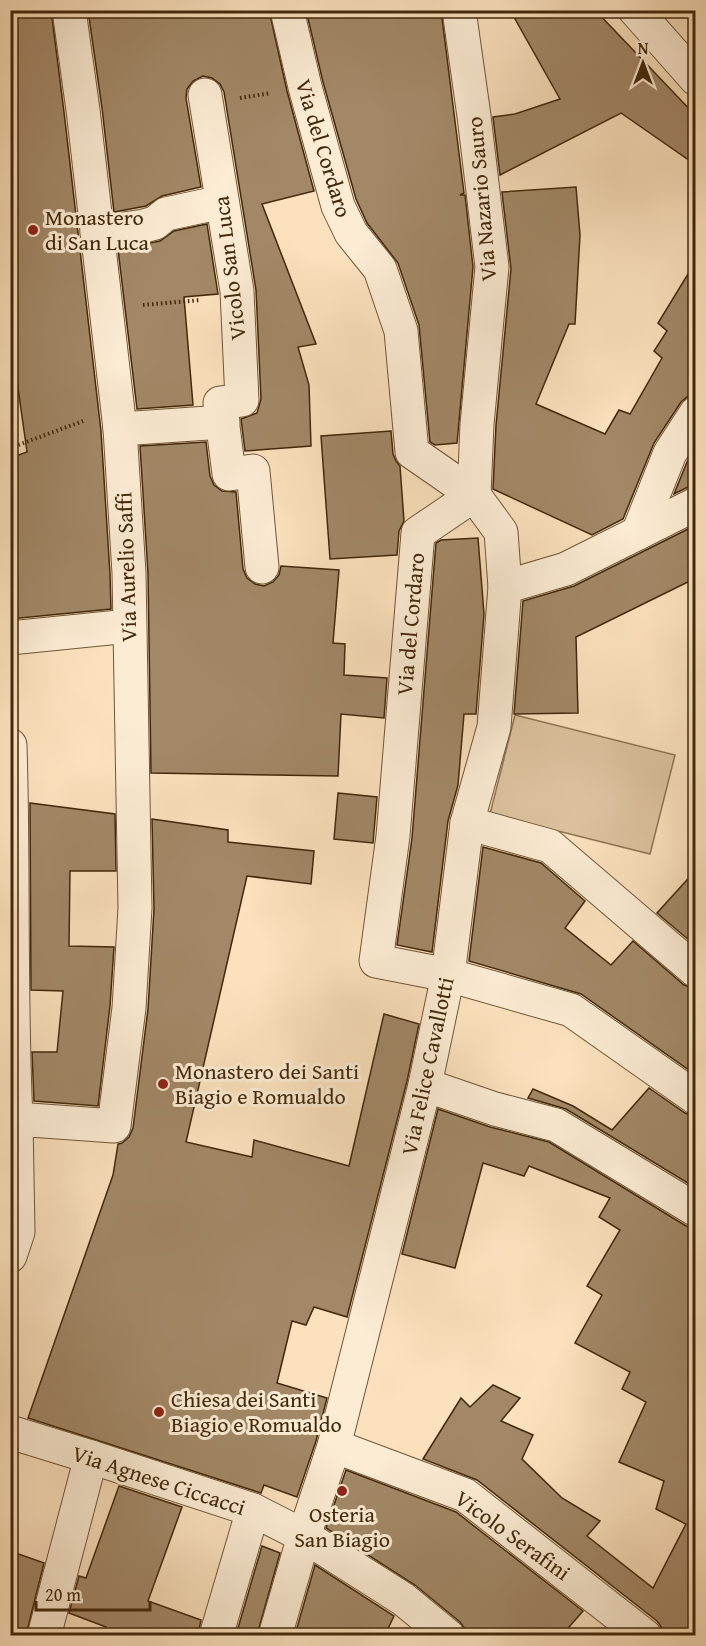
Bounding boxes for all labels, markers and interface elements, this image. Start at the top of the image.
north arrow [613,33,673,93]
text: N [638,36,649,60]
street label: Via del Cordaro [288,75,360,221]
street label: Via Nazario Sauro [458,115,504,283]
street label: Vicolo San Luca [204,194,254,342]
place label: Monastero di San Luca [45,201,149,258]
marker: Monastero di San Luca [26,223,40,237]
street label: Via Aurelio Saffi [107,491,145,643]
street label: Via del Cordaro [388,551,432,697]
street label: Via Felice Cavallotti [392,974,462,1158]
place label: Monastero dei Santi Biagio e Romualdo [175,1055,359,1112]
marker: Monastero dei Santi Biagio e Romualdo [156,1077,170,1091]
place label: Chiesa dei Santi Biagio e Romualdo [171,1383,342,1440]
marker: Chiesa dei Santi Biagio e Romualdo [152,1405,166,1419]
street label: Via Agnese Ciccacci [68,1437,250,1523]
street label: Vicolo Serafini [449,1482,577,1588]
marker: Osteria San Biagio [335,1484,349,1498]
place label: Osteria San Biagio [294,1498,390,1555]
scale bar [36,1574,150,1612]
text: 20 m [45,1581,81,1608]

